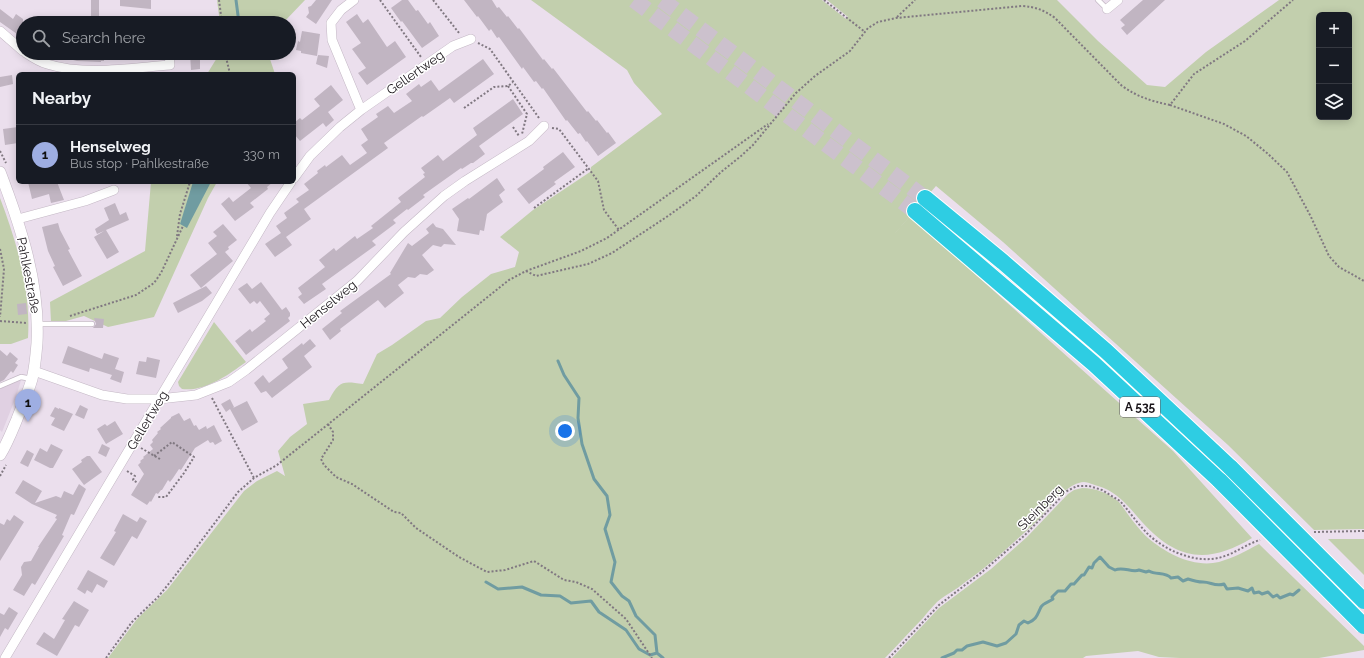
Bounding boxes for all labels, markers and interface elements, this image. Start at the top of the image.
map controls [1316,12,1352,120]
button: + [1316,12,1352,48]
search box [16,16,296,60]
icon: search [30,27,52,49]
text: Search here [62,29,145,47]
street label: Gellertweg [384,47,447,98]
button: − [1316,48,1352,84]
button: layers [1316,84,1352,120]
text: Nearby [32,88,91,108]
text: Henselweg [70,138,151,156]
text: 1 [42,147,48,162]
text: 330 m [243,147,280,162]
text: Bus stop · Pahlkestraße [70,156,209,171]
street label: Pahlkestraße [14,236,43,315]
street label: Henselweg [297,277,359,332]
street label: Gellertweg [124,388,171,453]
pin: 1 [15,389,41,422]
road number: A 535 [1120,397,1160,417]
your location [555,421,575,441]
street label: Steinberg [1014,481,1066,533]

